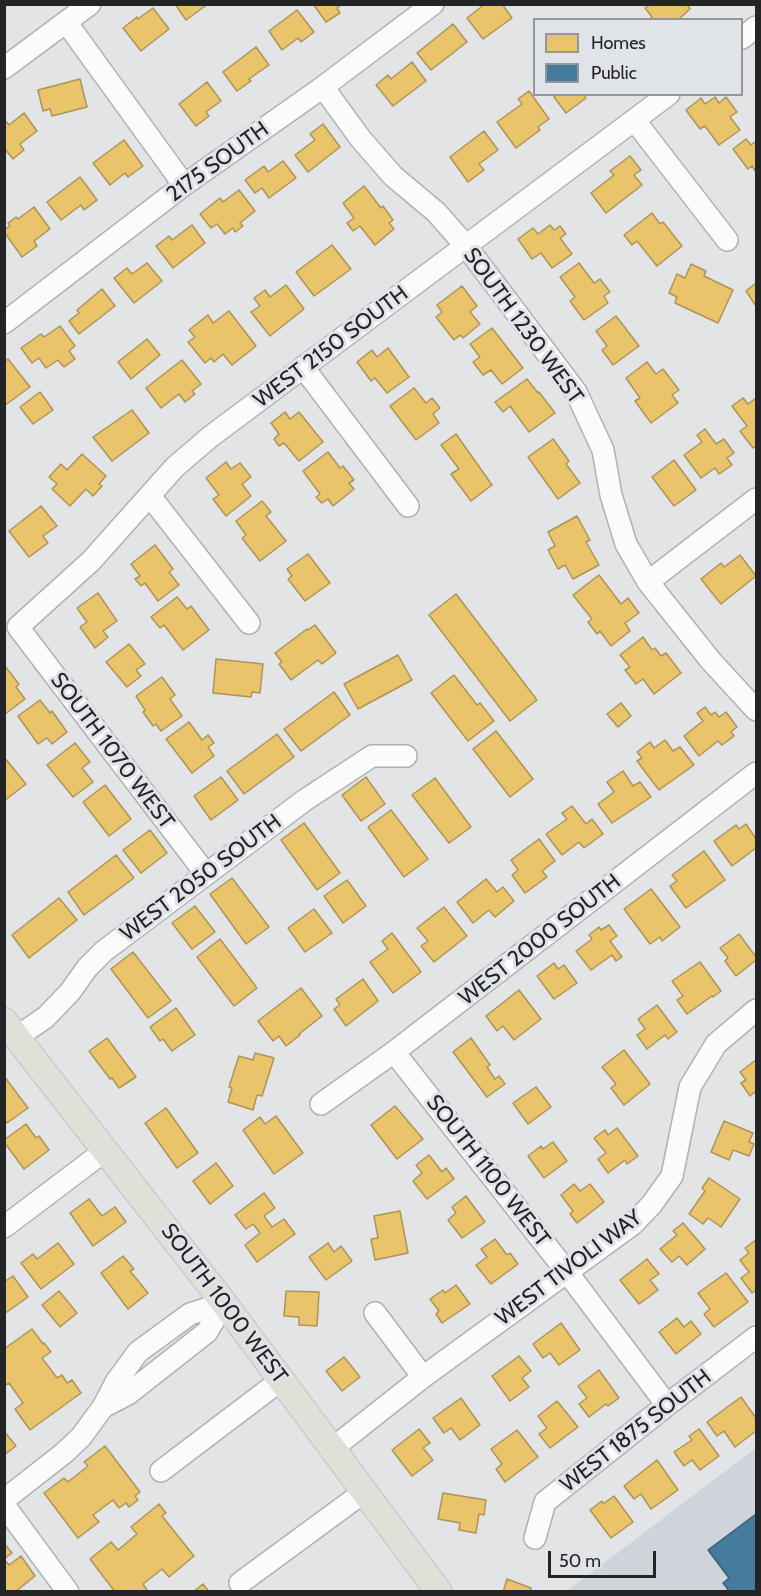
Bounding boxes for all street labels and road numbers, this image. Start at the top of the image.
street label: 2175 SOUTH [162,116,274,208]
street label: SOUTH 1230 WEST [458,243,588,409]
street label: WEST 2150 SOUTH [249,280,413,414]
street label: SOUTH 1070 WEST [45,668,179,834]
street label: WEST 2050 SOUTH [115,809,287,947]
street label: WEST 2000 SOUTH [454,869,626,1011]
street label: SOUTH 1100 WEST [420,1090,556,1252]
street label: WEST TIVOLI WAY [491,1204,647,1332]
street label: SOUTH 1000 WEST [155,1219,293,1389]
street label: WEST 1875 SOUTH [555,1364,717,1498]

